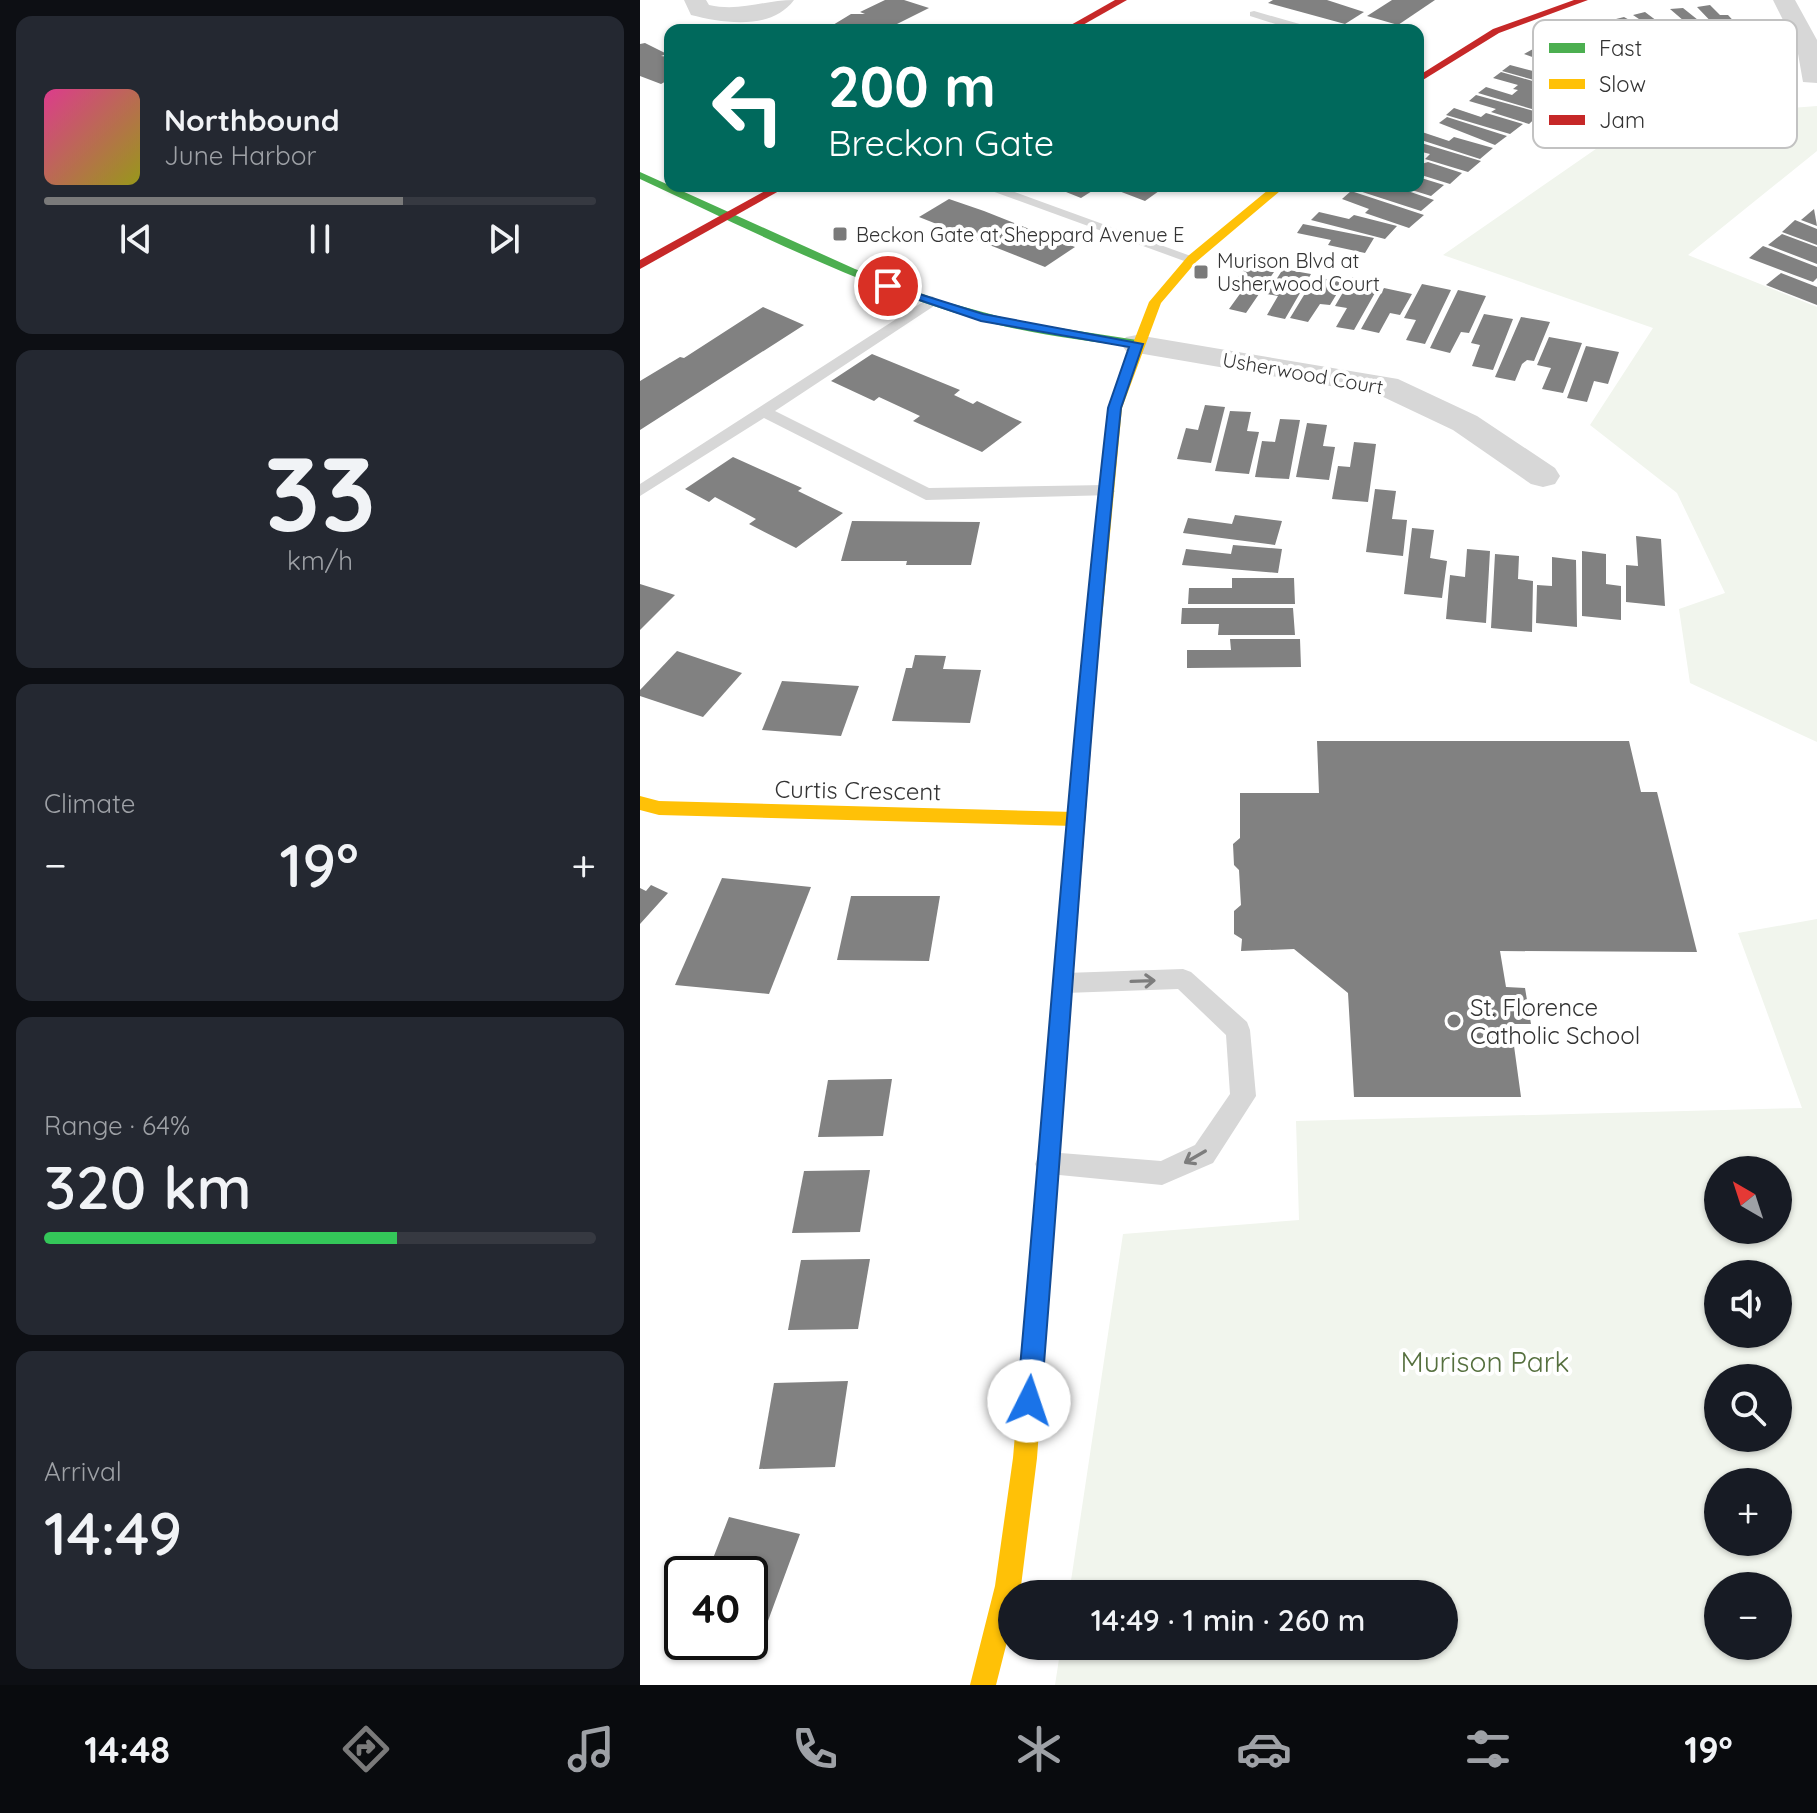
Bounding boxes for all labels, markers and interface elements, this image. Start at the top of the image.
legend [1533,20,1797,148]
text: Fast [1599,34,1642,62]
text: 200 m [828,51,996,121]
icon: left [696,56,800,160]
text: Slow [1599,70,1646,98]
text: Northbound [164,101,340,139]
text: Jam [1599,106,1645,134]
text: Breckon Gate [828,120,1054,165]
text: June Harbor [164,139,316,172]
icon: previous [114,217,158,261]
icon: pause [298,217,342,261]
icon: next [482,217,526,261]
place label: Beckon Gate at Sheppard Avenue E [856,222,1184,247]
marker: Beckon Gate at Sheppard Avenue E [831,225,849,243]
place label: Murison Blvd at Usherwood Court [1217,248,1380,296]
pin [854,252,922,320]
marker: Murison Blvd at Usherwood Court [1192,263,1210,281]
icon: arrive [866,264,910,308]
street label: Usherwood Court [1221,347,1386,399]
text: 33 [264,427,376,557]
text: km/h [287,544,353,577]
street label: Curtis Crescent [774,774,942,806]
text: Climate [44,787,135,820]
text: 19° [279,827,359,902]
text: − [44,837,67,892]
text: + [571,837,596,892]
one-way arrow [1129,973,1156,988]
place label: St. Florence Catholic School [1470,992,1640,1050]
marker: St. Florence Catholic School [1445,1012,1463,1030]
text: Range · 64% [44,1109,190,1142]
text: 320 km [44,1149,252,1224]
one-way arrow [1184,1149,1207,1165]
north arrow [1704,1156,1792,1244]
map controls [1704,1156,1792,1660]
button: sound [1704,1260,1792,1348]
park label: Murison Park [1400,1344,1570,1379]
position arrow [987,1359,1071,1443]
button: search [1704,1364,1792,1452]
text: Arrival [44,1455,122,1488]
button: + [1704,1468,1792,1556]
text: 14:49 [44,1495,182,1570]
speed limit sign: 40 [664,1556,768,1660]
button: − [1704,1572,1792,1660]
text: 14:49 · 1 min · 260 m [1091,1601,1365,1639]
icon: directions [338,1721,394,1777]
icon: music [563,1721,619,1777]
icon: phone [787,1721,843,1777]
icon: climate [1011,1721,1067,1777]
icon: car [1236,1721,1292,1777]
icon: filters [1460,1721,1516,1777]
text: 14:48 [84,1727,170,1772]
text: 19° [1684,1727,1733,1772]

